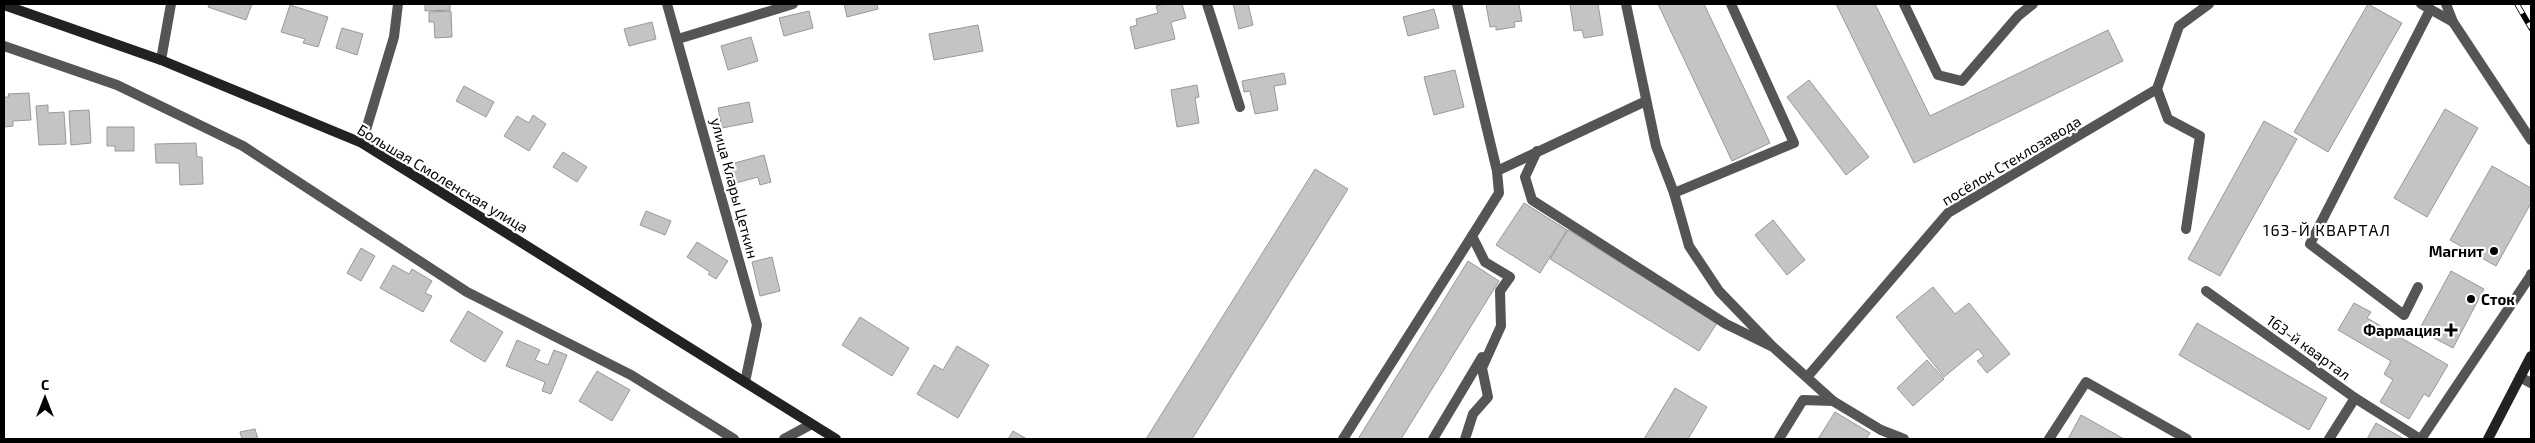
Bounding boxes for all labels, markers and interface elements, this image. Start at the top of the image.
street label: посёлок Стеклозавода [1938,111,2084,209]
street label: улица Клары Цеткин [707,116,762,261]
street label: Большая Смоленская улица [354,120,532,237]
district label: 163-Й КВАРТАЛ [2263,220,2391,239]
place label: Магнит [2429,242,2484,260]
marker: Магнит [2488,245,2500,257]
place label: Сток [2481,290,2515,308]
marker: Сток [2465,293,2477,305]
street label: 163-й квартал [2264,311,2354,383]
place label: Фармация [2363,321,2441,339]
marker: Фармация [2445,324,2457,336]
north arrow [20,373,70,423]
text: С [41,376,49,393]

